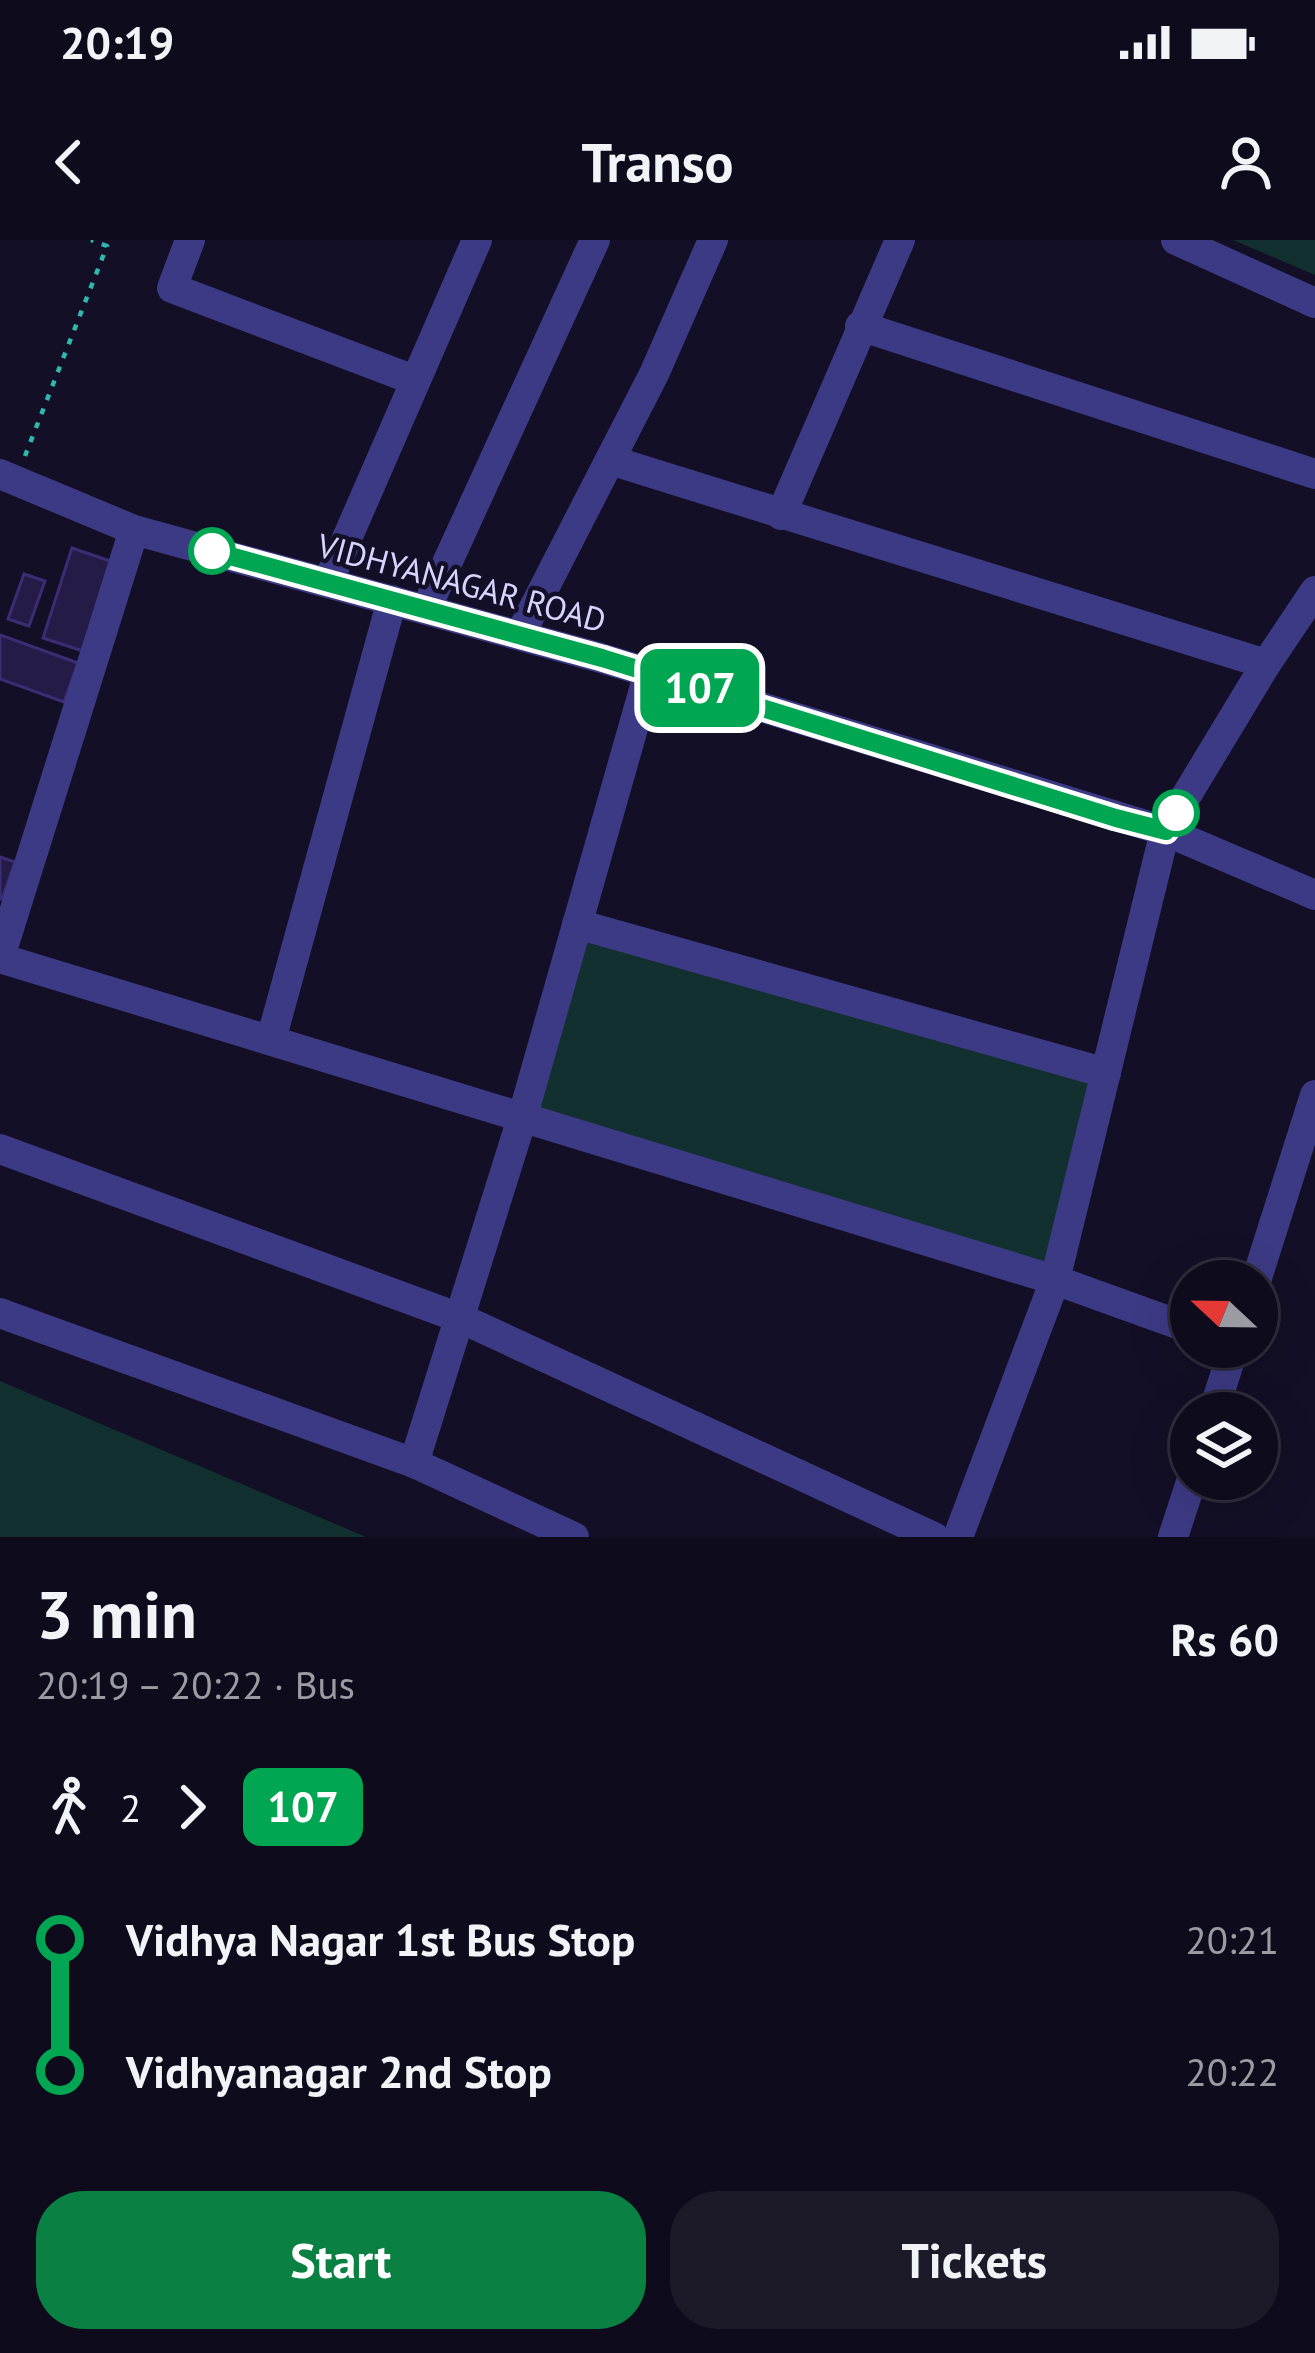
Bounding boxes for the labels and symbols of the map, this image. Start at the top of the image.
street label: VIDHYANAGAR ROAD [312,523,611,641]
unlabelled marker [190,529,234,573]
line badge: 107 [631,649,769,727]
unlabelled marker [1154,791,1198,835]
north arrow [1170,1260,1278,1368]

